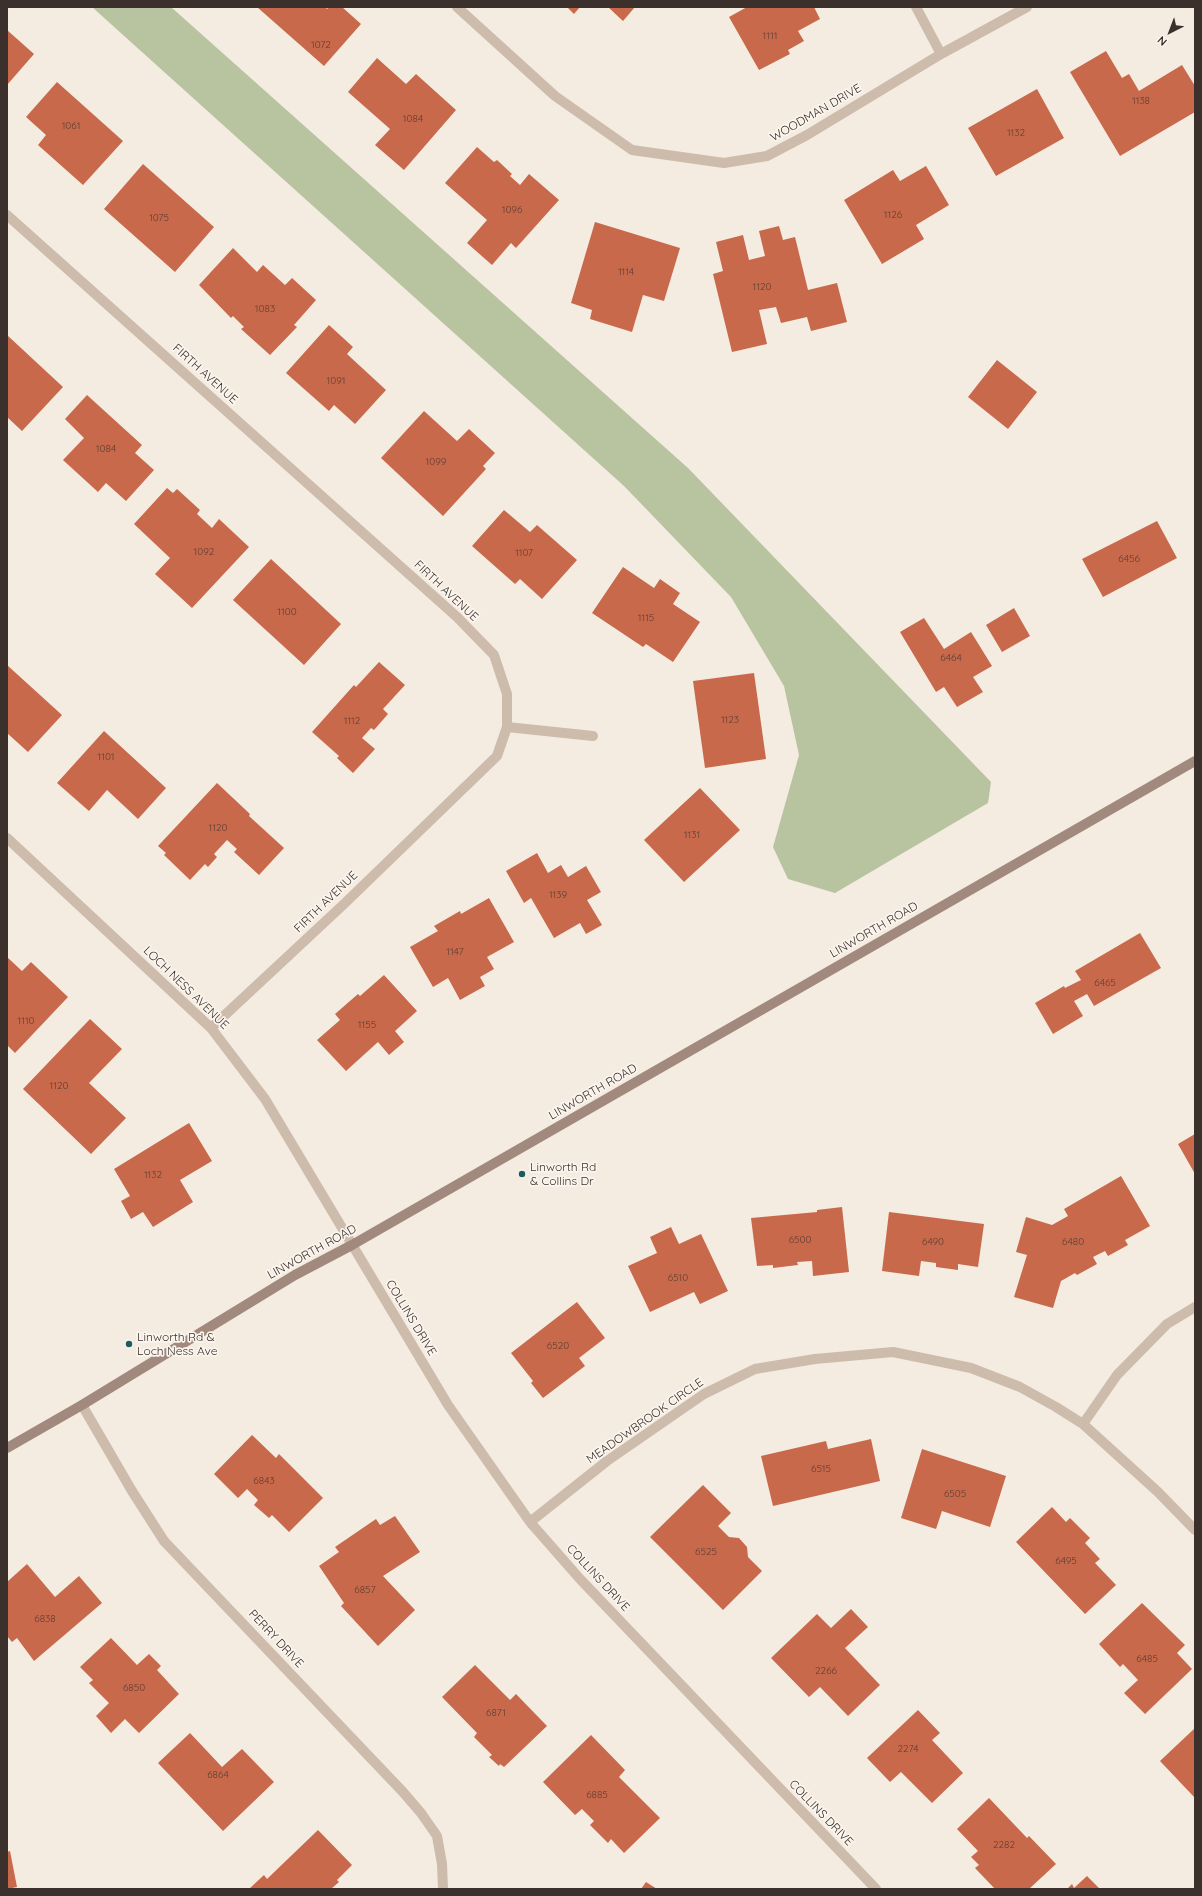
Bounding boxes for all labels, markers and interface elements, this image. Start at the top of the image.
north arrow [1150,12,1190,52]
house number: 1111 [763,30,777,42]
text: N [1154,33,1170,49]
house number: 1072 [311,39,331,51]
street label: WOODMAN DRIVE [768,81,864,145]
house number: 1138 [1132,95,1150,107]
house number: 1084 [403,113,423,125]
house number: 1061 [62,120,80,132]
house number: 1132 [1007,127,1025,139]
house number: 1096 [502,204,522,216]
house number: 1126 [884,209,902,221]
house number: 1075 [149,212,169,224]
house number: 1114 [618,266,634,278]
house number: 1120 [753,281,771,293]
house number: 1083 [255,303,275,315]
street label: FIRTH AVENUE [170,341,240,407]
house number: 1091 [326,375,346,387]
house number: 1084 [96,443,116,455]
house number: 1099 [426,456,446,468]
house number: 1092 [194,546,214,558]
house number: 1107 [515,547,533,559]
house number: 6456 [1118,553,1140,565]
street label: FIRTH AVENUE [411,558,481,624]
house number: 1100 [277,606,297,618]
house number: 1115 [638,612,654,624]
house number: 6464 [940,652,962,664]
house number: 1123 [721,714,739,726]
house number: 1112 [344,715,360,727]
house number: 1101 [97,751,115,763]
house number: 1120 [209,822,227,834]
house number: 1131 [684,829,700,841]
street label: FIRTH AVENUE [291,868,361,936]
house number: 1139 [549,889,567,901]
street label: LINWORTH ROAD [827,899,921,961]
street label: LOCH NESS AVENUE [140,944,232,1032]
house number: 1147 [446,946,464,958]
house number: 6465 [1094,977,1116,989]
house number: 1110 [17,1015,35,1027]
house number: 1155 [358,1019,376,1031]
street label: LINWORTH ROAD [546,1061,640,1123]
house number: 1120 [50,1080,68,1092]
place label: Linworth Rd & Collins Dr [530,1160,596,1188]
house number: 1132 [144,1169,162,1181]
marker: Linworth Rd & Collins Dr [517,1169,527,1179]
street label: LINWORTH ROAD [265,1222,359,1282]
house number: 6500 [789,1234,811,1246]
house number: 6490 [922,1236,944,1248]
house number: 6480 [1062,1236,1084,1248]
house number: 6510 [668,1272,688,1284]
street label: COLLINS DRIVE [383,1277,439,1359]
place label: Linworth Rd & Loch Ness Ave [137,1330,217,1358]
marker: Linworth Rd & Loch Ness Ave [124,1339,134,1349]
house number: 6520 [547,1340,569,1352]
street label: MEADOWBROOK CIRCLE [584,1375,706,1467]
house number: 6515 [811,1463,831,1475]
house number: 6843 [253,1475,275,1487]
house number: 6505 [944,1488,966,1500]
street label: COLLINS DRIVE [563,1542,633,1614]
house number: 6525 [695,1546,717,1558]
house number: 6495 [1055,1555,1077,1567]
house number: 6857 [354,1584,376,1596]
street label: PERRY DRIVE [245,1607,307,1671]
house number: 6838 [34,1613,56,1625]
house number: 6485 [1136,1653,1158,1665]
house number: 2266 [815,1665,837,1677]
house number: 6850 [123,1682,145,1694]
house number: 6871 [486,1707,506,1719]
house number: 2274 [898,1743,918,1755]
house number: 6864 [207,1769,229,1781]
street label: COLLINS DRIVE [786,1777,856,1849]
house number: 6885 [586,1789,608,1801]
house number: 2282 [993,1839,1015,1851]

